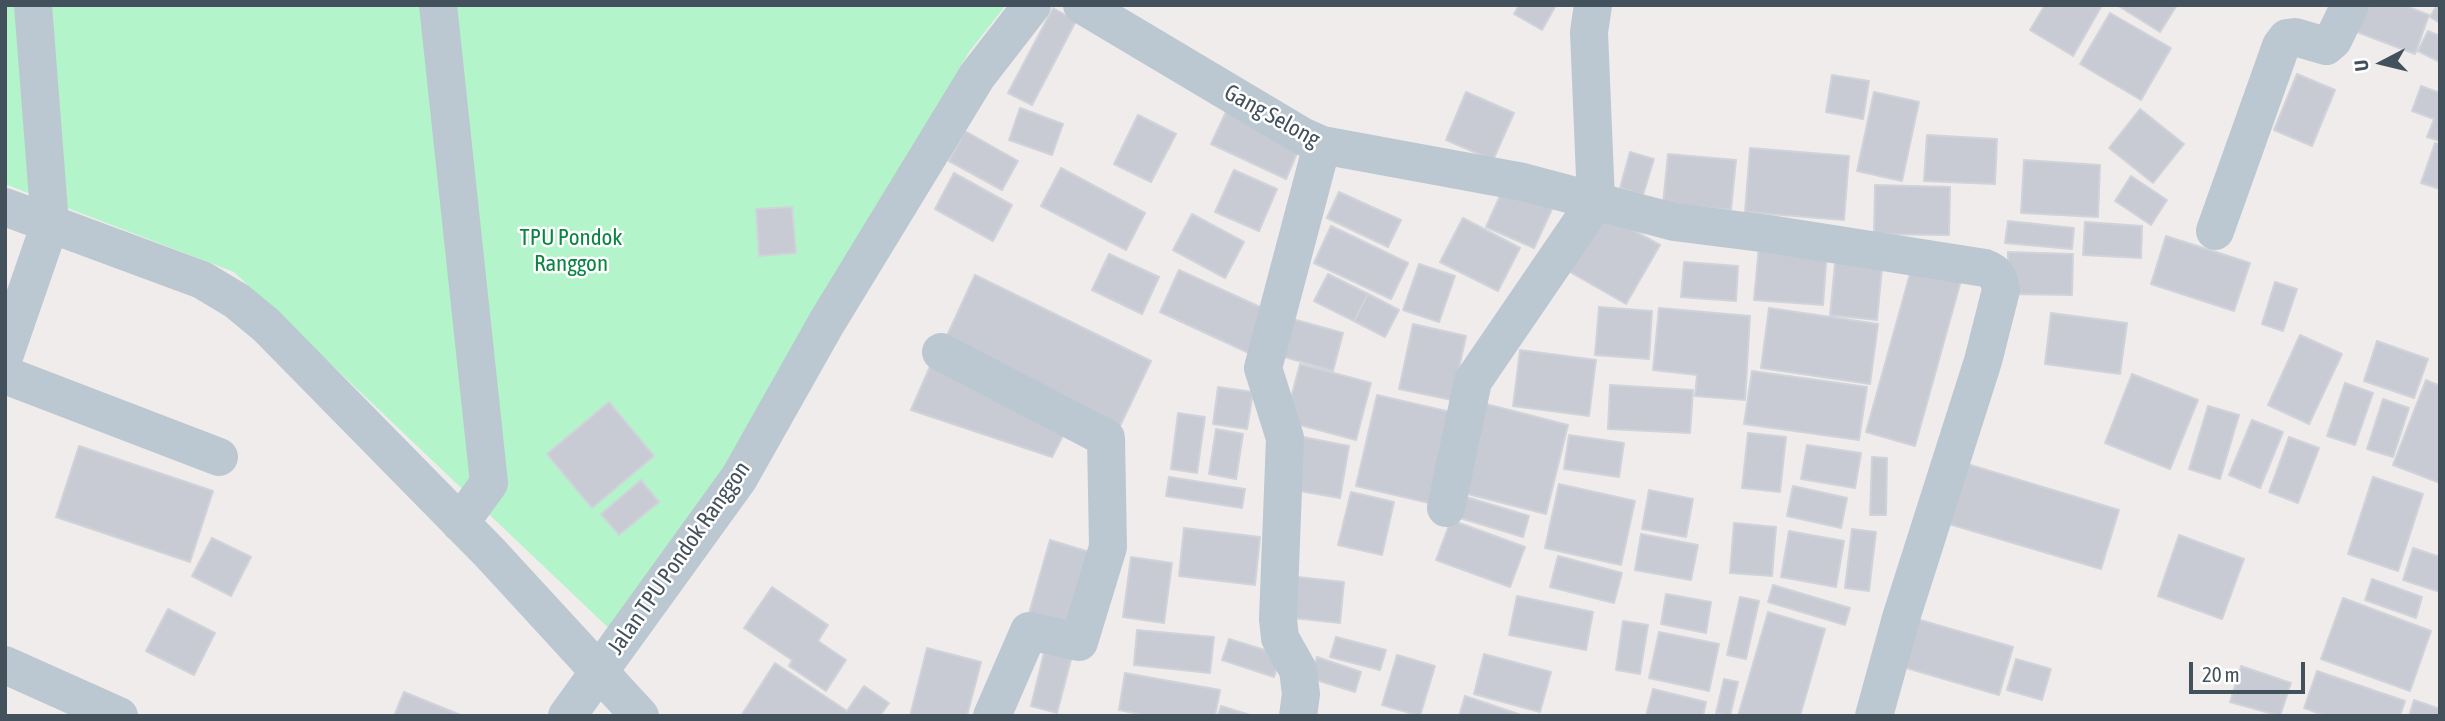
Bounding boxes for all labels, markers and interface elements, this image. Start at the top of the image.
north arrow [2347,28,2417,98]
text: U [2350,59,2373,72]
street label: Gang Selong [1219,79,1325,153]
park label: TPU Pondok Ranggon [520,224,622,278]
street label: Jalan TPU Pondok Ranggon [602,456,756,660]
scale bar [2193,648,2308,692]
text: 20 m [2202,662,2240,686]

